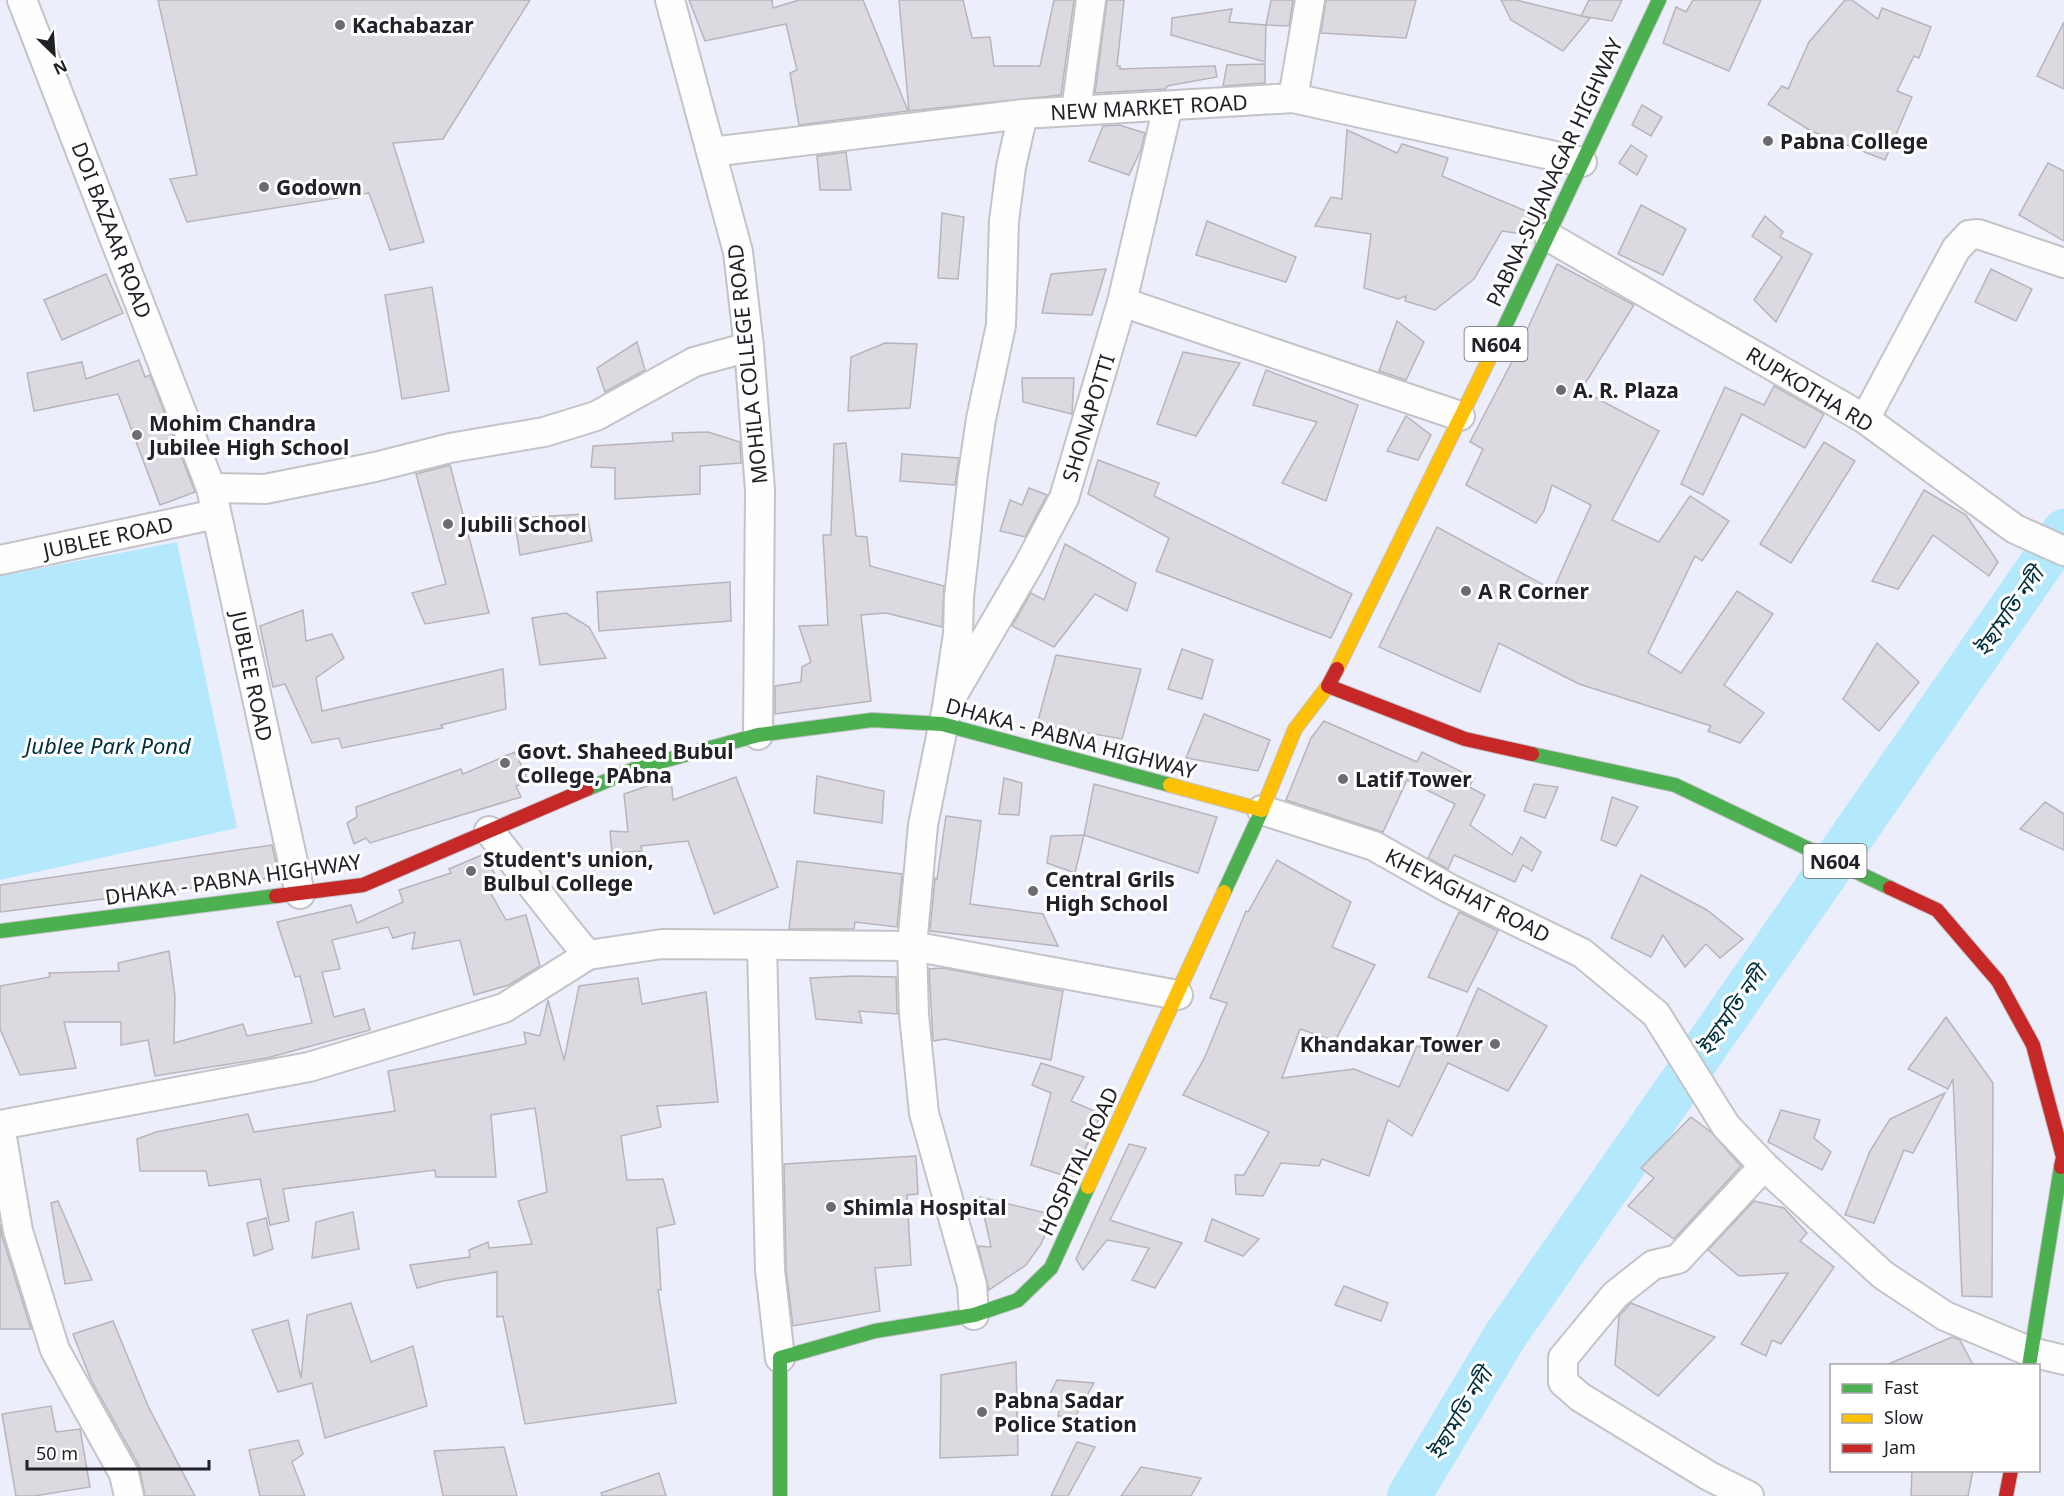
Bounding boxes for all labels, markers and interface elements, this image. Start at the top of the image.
place label: Kachabazar [352,11,474,39]
marker: Kachabazar [333,18,347,32]
north arrow [24,24,84,84]
street label: PABNA-SUJANAGAR HIGHWAY [1479,33,1629,311]
text: N [50,55,71,80]
street label: NEW MARKET ROAD [1050,88,1248,126]
place label: Pabna College [1780,127,1928,155]
marker: Pabna College [1761,134,1775,148]
street label: DOI BAZAAR ROAD [66,138,158,322]
place label: Godown [276,173,362,201]
marker: Godown [257,180,271,194]
street label: MOHILA COLLEGE ROAD [720,243,774,485]
road number: N604 [1464,327,1528,361]
street label: RUPKOTHA RD [1741,340,1879,438]
street label: SHONAPOTTI [1055,351,1121,485]
place label: A. R. Plaza [1573,376,1679,404]
marker: A. R. Plaza [1554,383,1568,397]
place label: Mohim Chandra Jubilee High School [147,409,349,461]
marker: Mohim Chandra Jubilee High School [130,428,144,442]
street label: JUBLEE ROAD [38,510,176,565]
place label: Jubili School [458,510,587,538]
marker: Jubili School [441,517,455,531]
water label: ইছামতি নদী [1966,557,2052,662]
place label: A R Corner [1478,577,1589,605]
marker: A R Corner [1459,584,1473,598]
street label: JUBLEE ROAD [224,606,279,744]
street label: DHAKA - PABNA HIGHWAY [943,691,1199,785]
water label: Jublee Park Pond [21,730,192,760]
place label: Govt. Shaheed Bubul College, PAbna [517,737,733,789]
marker: Govt. Shaheed Bubul College, PAbna [498,756,512,770]
place label: Latif Tower [1355,765,1472,793]
marker: Latif Tower [1336,772,1350,786]
street label: KHEYAGHAT ROAD [1381,841,1555,949]
road number: N604 [1804,844,1866,878]
place label: Student's union, Bulbul College [483,845,654,897]
street label: DHAKA - PABNA HIGHWAY [103,847,363,911]
marker: Student's union, Bulbul College [464,864,478,878]
place label: Central Grils High School [1045,865,1175,917]
marker: Central Grils High School [1026,884,1040,898]
water label: ইছামতি নদী [1689,956,1775,1061]
place label: Khandakar Tower [1300,1030,1484,1058]
marker: Khandakar Tower [1488,1037,1502,1051]
street label: HOSPITAL ROAD [1031,1082,1125,1240]
place label: Shimla Hospital [843,1193,1007,1221]
marker: Shimla Hospital [824,1200,838,1214]
water label: ইছামতি নদী [1420,1358,1500,1465]
legend [1830,1364,2040,1472]
text: Fast [1884,1375,1919,1399]
place label: Pabna Sadar Police Station [994,1386,1137,1438]
marker: Pabna Sadar Police Station [975,1405,989,1419]
text: Slow [1884,1405,1923,1429]
scale bar [27,1433,208,1471]
text: Jam [1882,1435,1916,1459]
text: 50 m [36,1441,78,1465]

